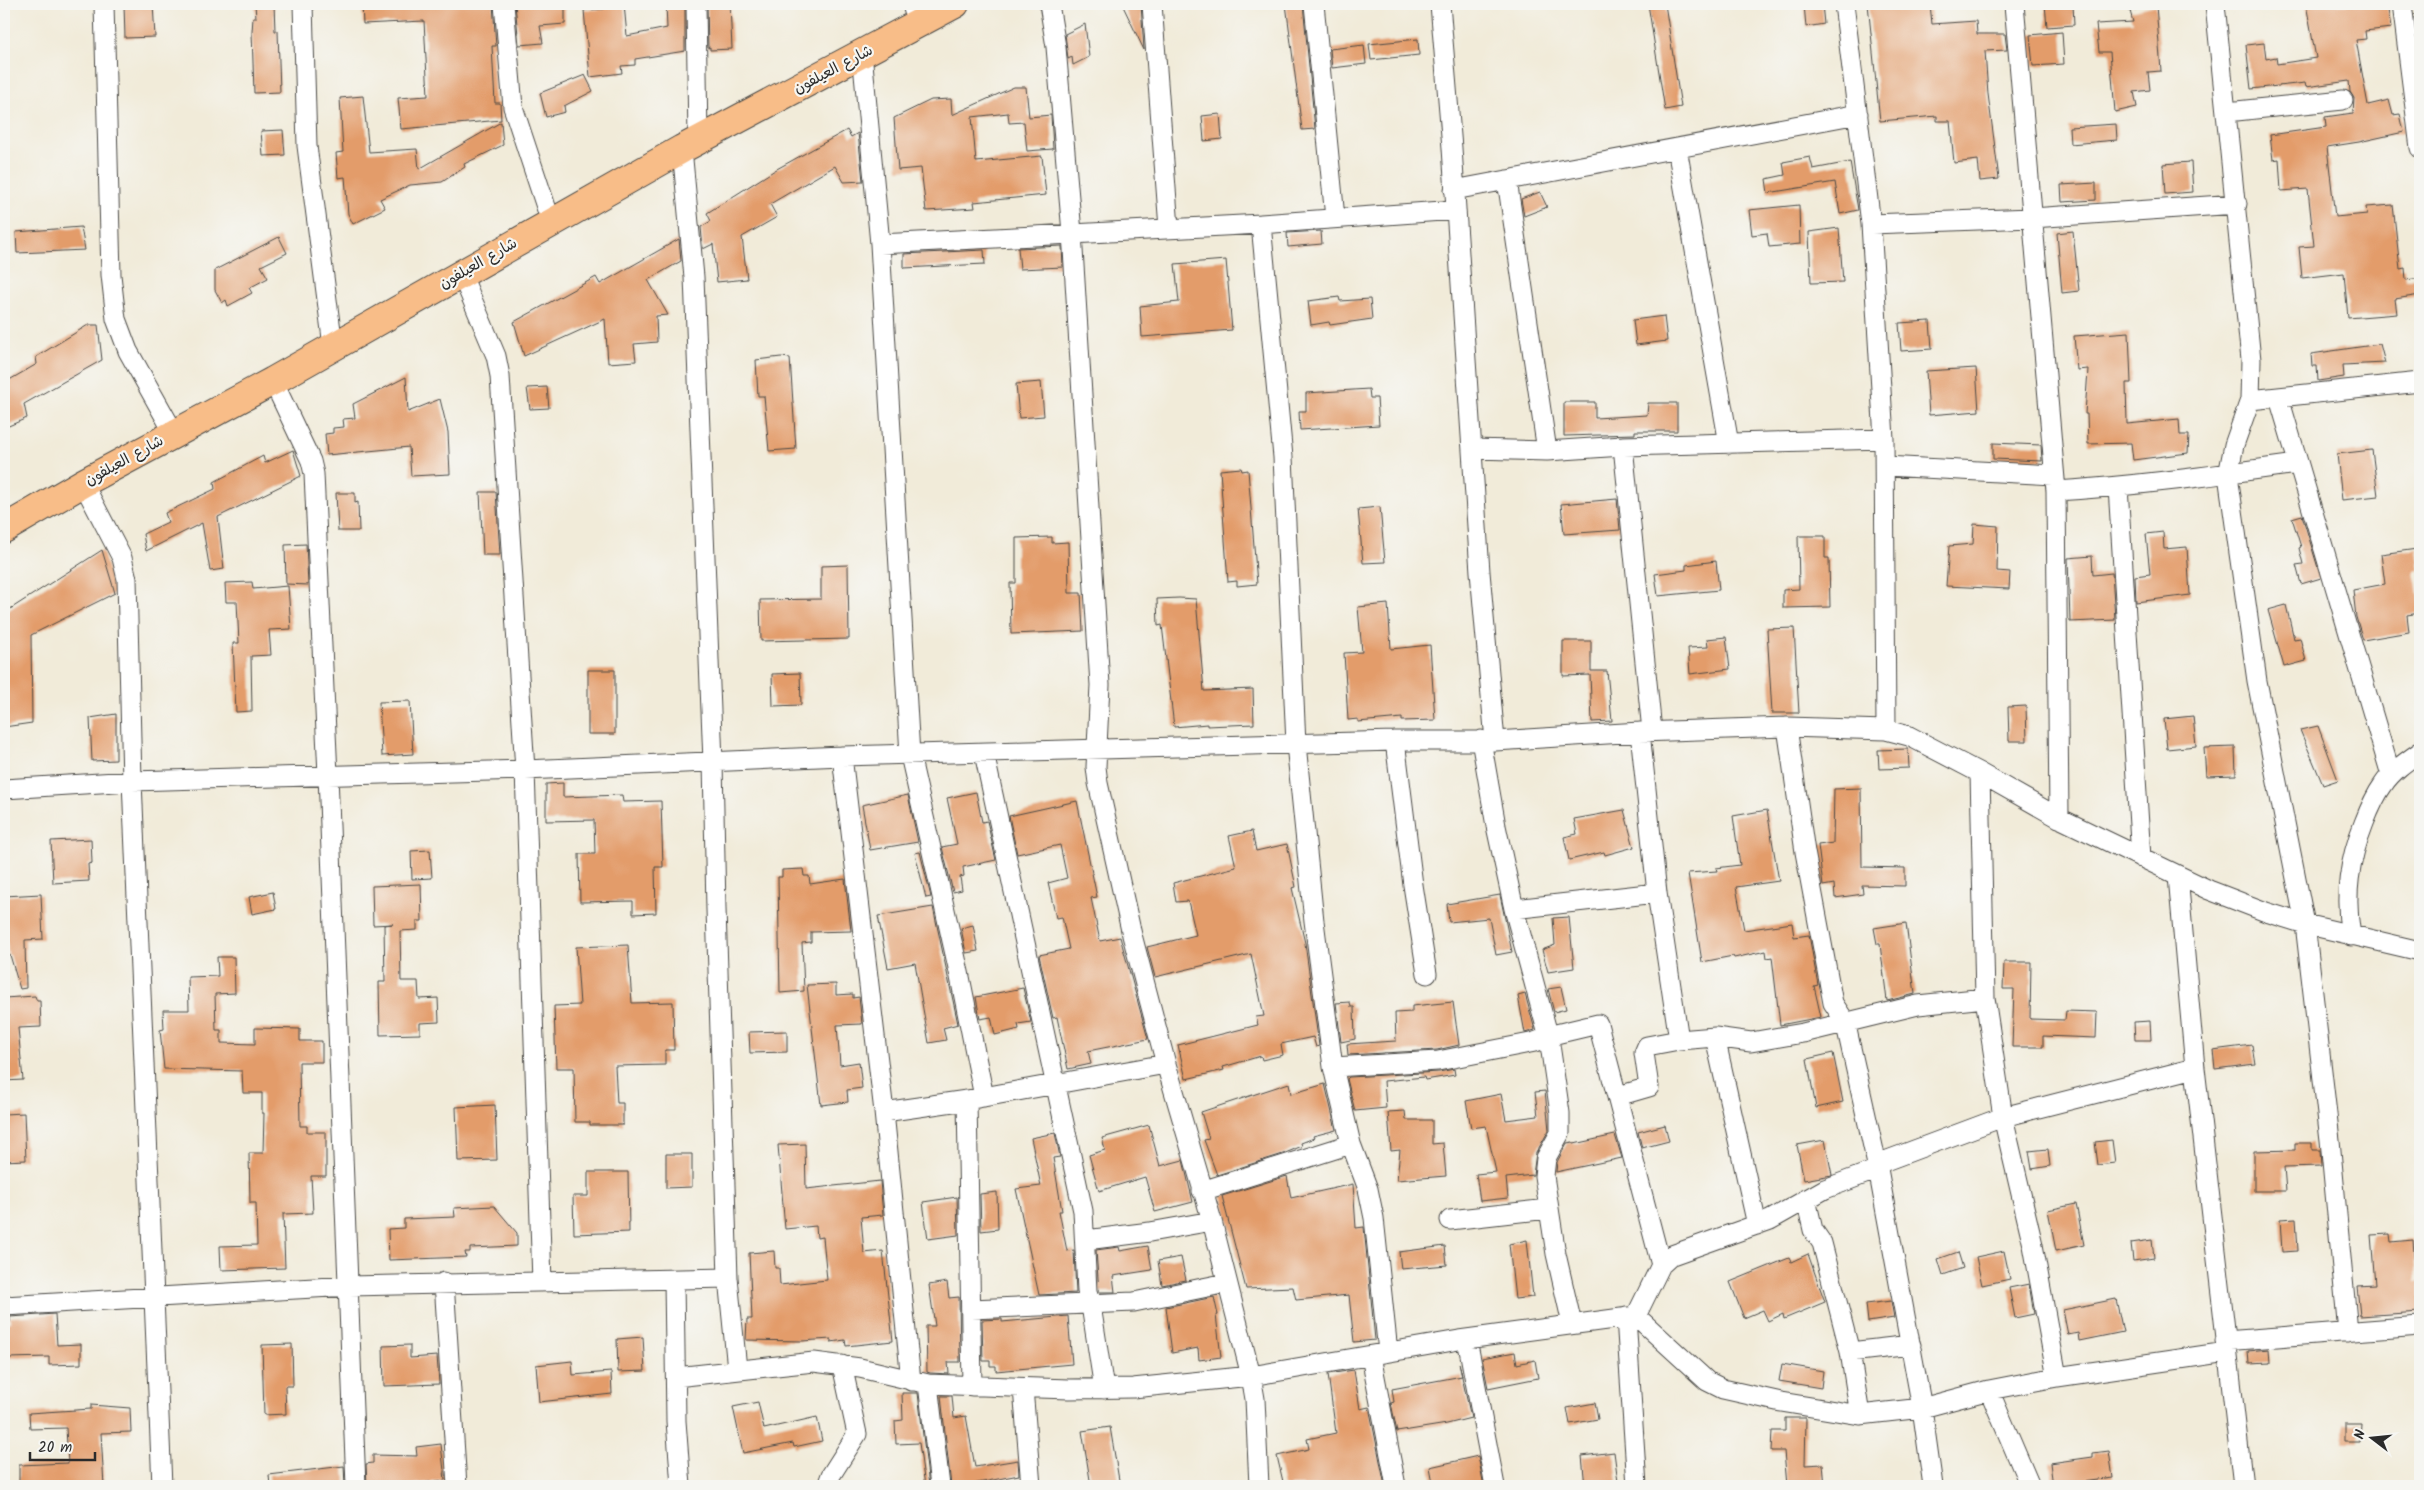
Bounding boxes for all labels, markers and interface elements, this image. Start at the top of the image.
street label: شارع العيلفون [790,39,877,101]
street label: شارع العيلفون [435,232,522,296]
street label: شارع العيلفون [81,429,168,492]
north arrow [2346,1412,2396,1462]
text: N [2349,1427,2372,1442]
scale bar [30,1430,95,1462]
text: 20 m [38,1436,72,1460]

